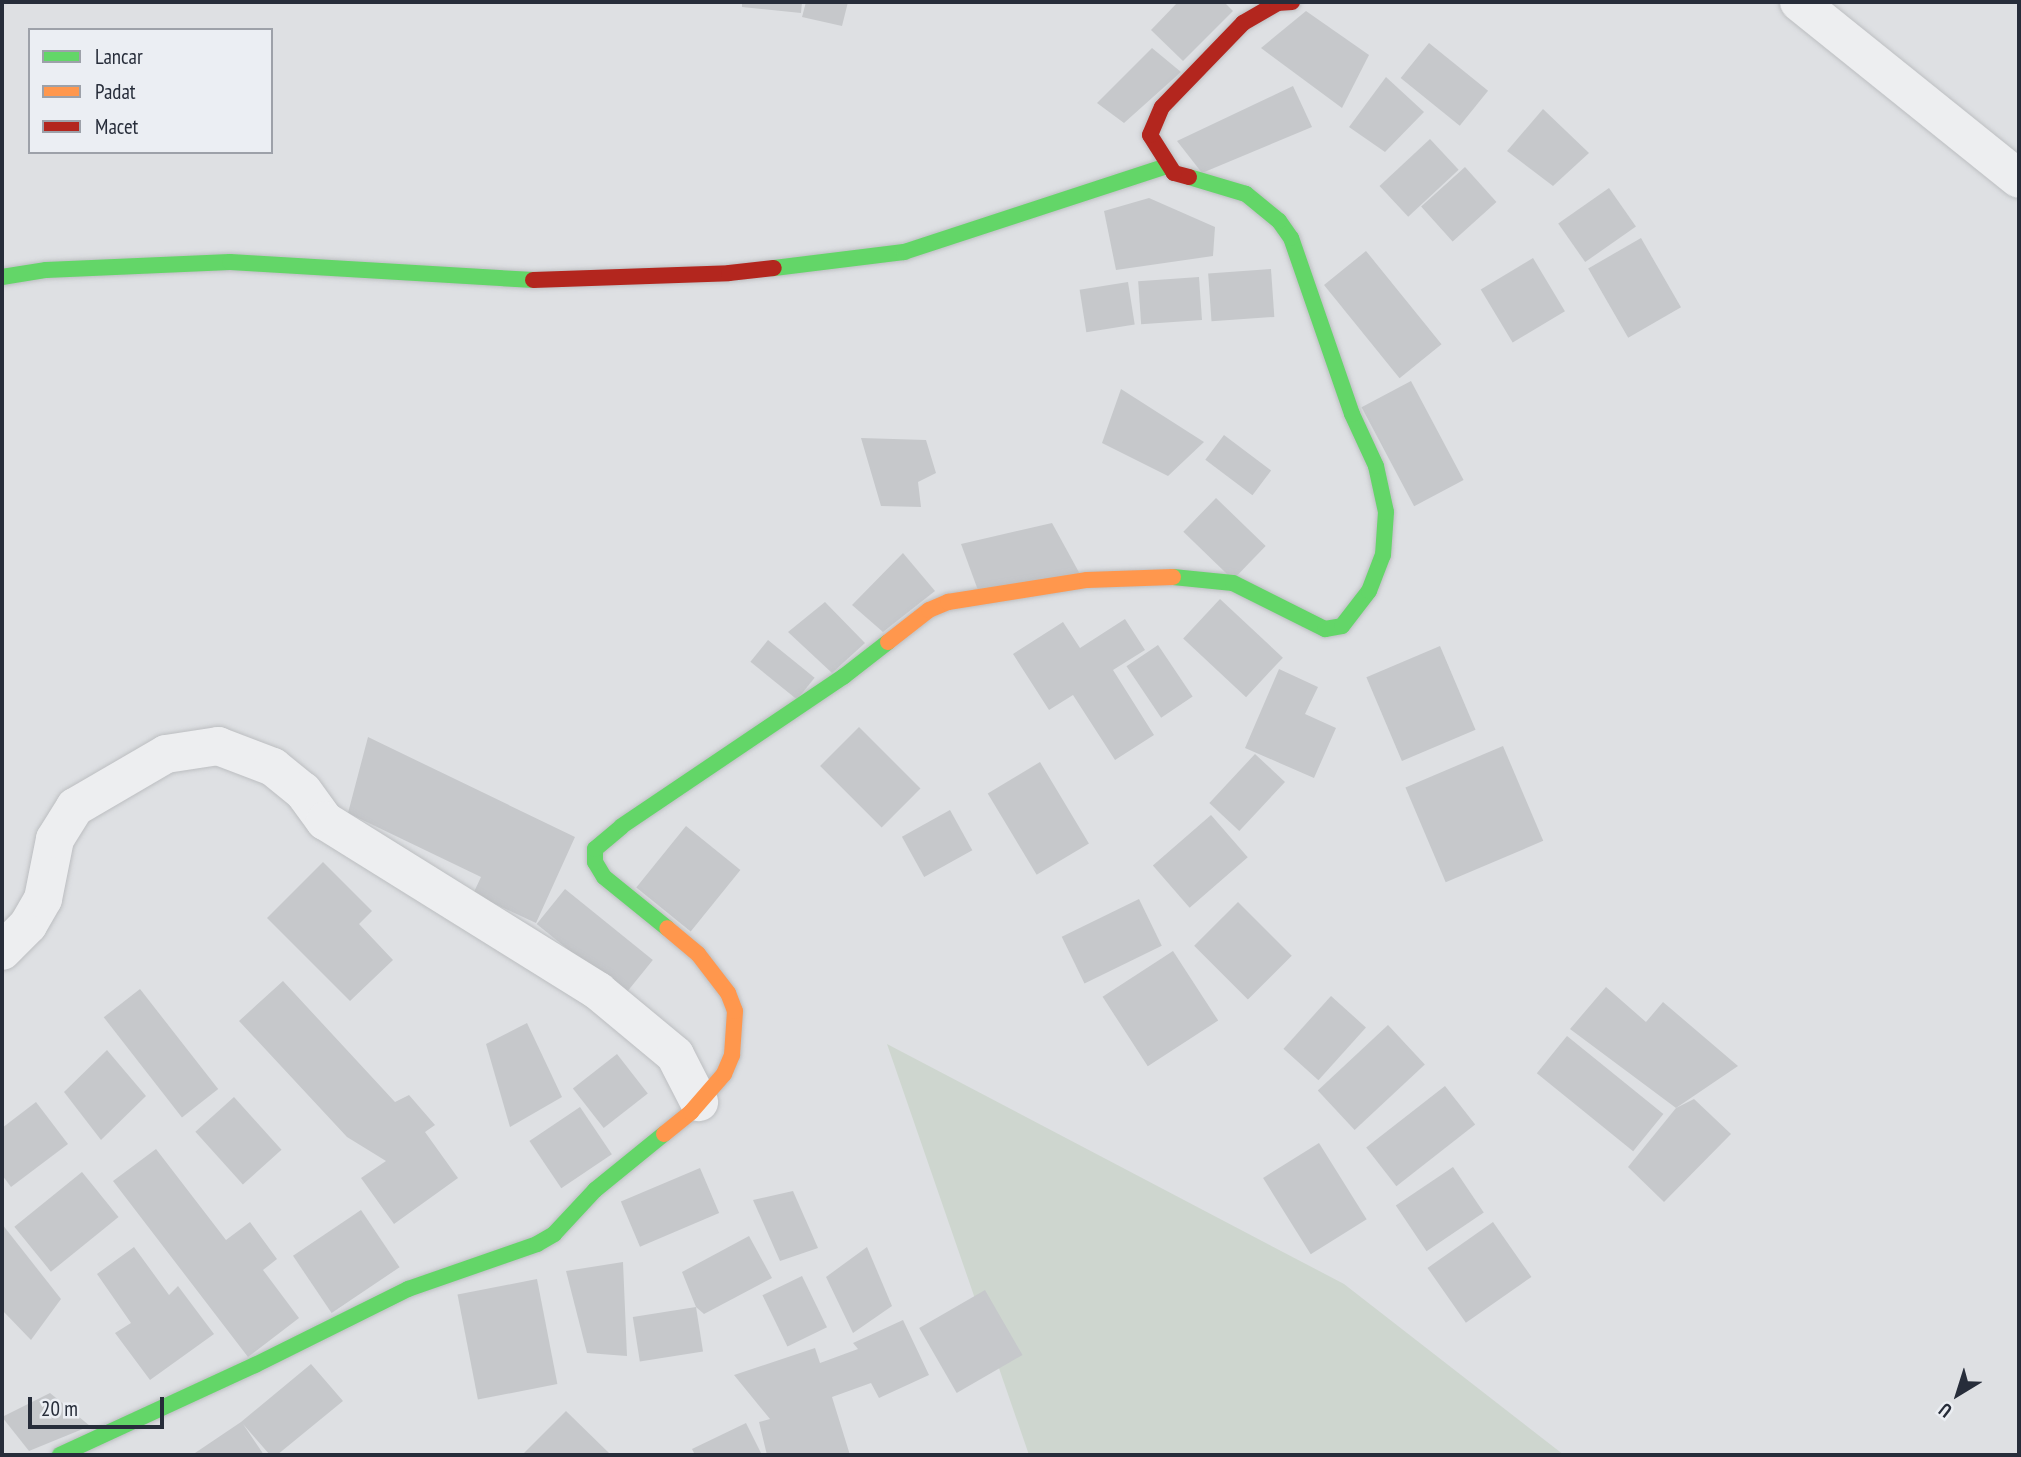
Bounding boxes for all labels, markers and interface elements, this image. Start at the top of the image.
legend [28,28,273,154]
text: Lancar [95,43,143,70]
text: Padat [95,78,136,105]
text: Macet [95,113,138,140]
north arrow [1923,1359,1993,1429]
scale bar [32,1384,168,1428]
text: 20 m [41,1395,78,1422]
text: U [1934,1398,1956,1423]

